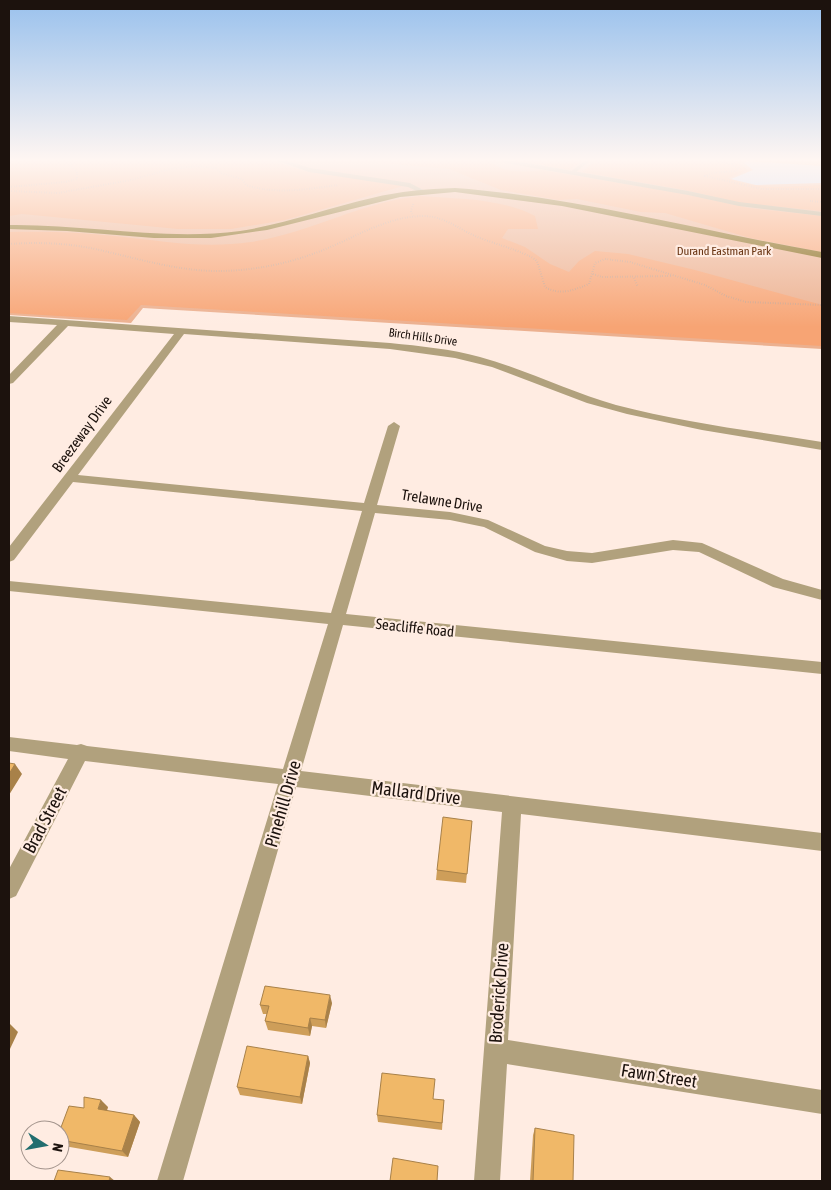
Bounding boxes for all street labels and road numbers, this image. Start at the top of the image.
street label: Birch Hills Drive [388,325,458,349]
street label: Breezeway Drive [48,392,115,475]
street label: Trelawne Drive [400,486,484,515]
street label: Seacliffe Road [375,615,455,640]
street label: Pinehill Drive [260,758,305,850]
street label: Mallard Drive [370,777,462,808]
street label: Brad Street [18,783,71,857]
street label: Broderick Drive [485,942,512,1044]
street label: Fawn Street [620,1059,699,1092]

